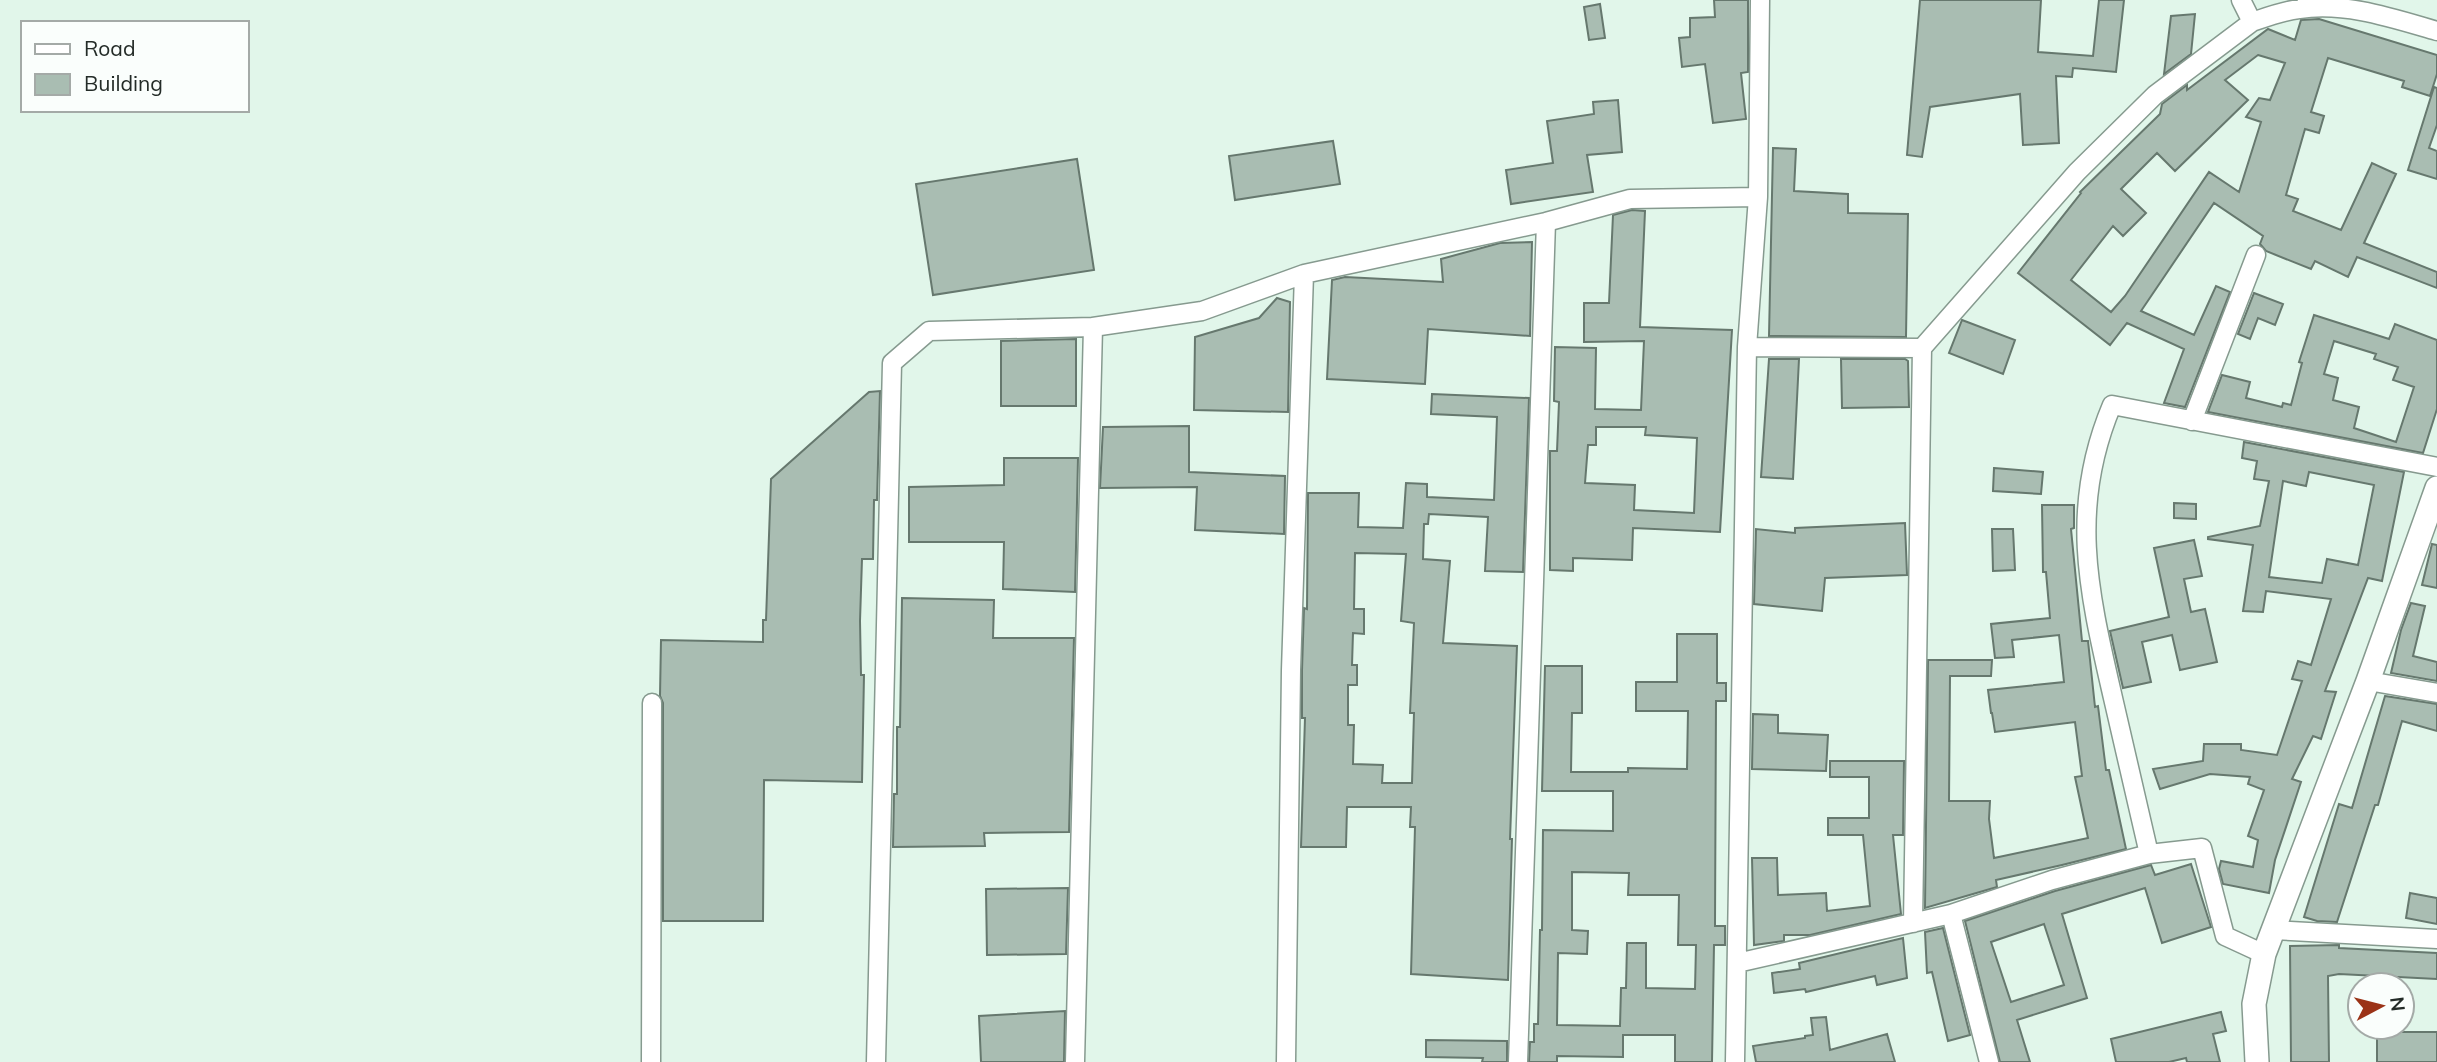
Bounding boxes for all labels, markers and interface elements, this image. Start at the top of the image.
legend [21,21,248,112]
text: Road [84,35,135,61]
text: Building [84,70,163,96]
north arrow [2346,971,2416,1041]
text: N [2385,995,2411,1013]

